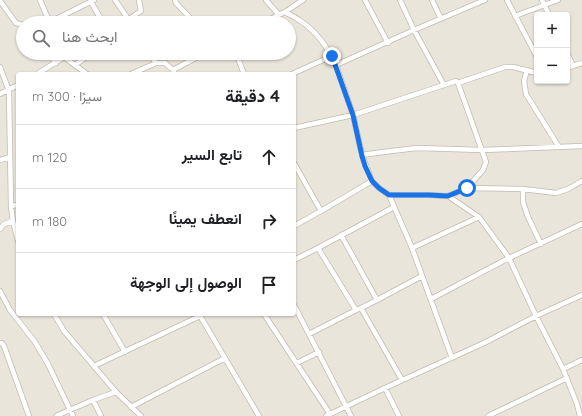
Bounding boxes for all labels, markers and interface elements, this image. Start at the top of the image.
map controls [534,12,570,84]
button: + [534,12,570,48]
search box [16,16,296,60]
icon: search [30,27,52,49]
text: ابحث هنا [62,27,118,46]
route end [323,47,341,65]
button: − [534,48,570,84]
text: 4 دقيقة [225,85,280,106]
text: سيرًا · 300 m [32,88,102,104]
text: تابع السير [182,145,242,164]
icon: ahead [258,146,280,168]
text: 120 m [32,149,67,165]
route start [458,179,476,197]
text: انعطف يمينًا [169,209,242,228]
icon: right [258,210,280,232]
text: 180 m [32,213,67,229]
text: الوصول إلى الوجهة [130,273,242,292]
icon: arrive [258,274,280,296]

